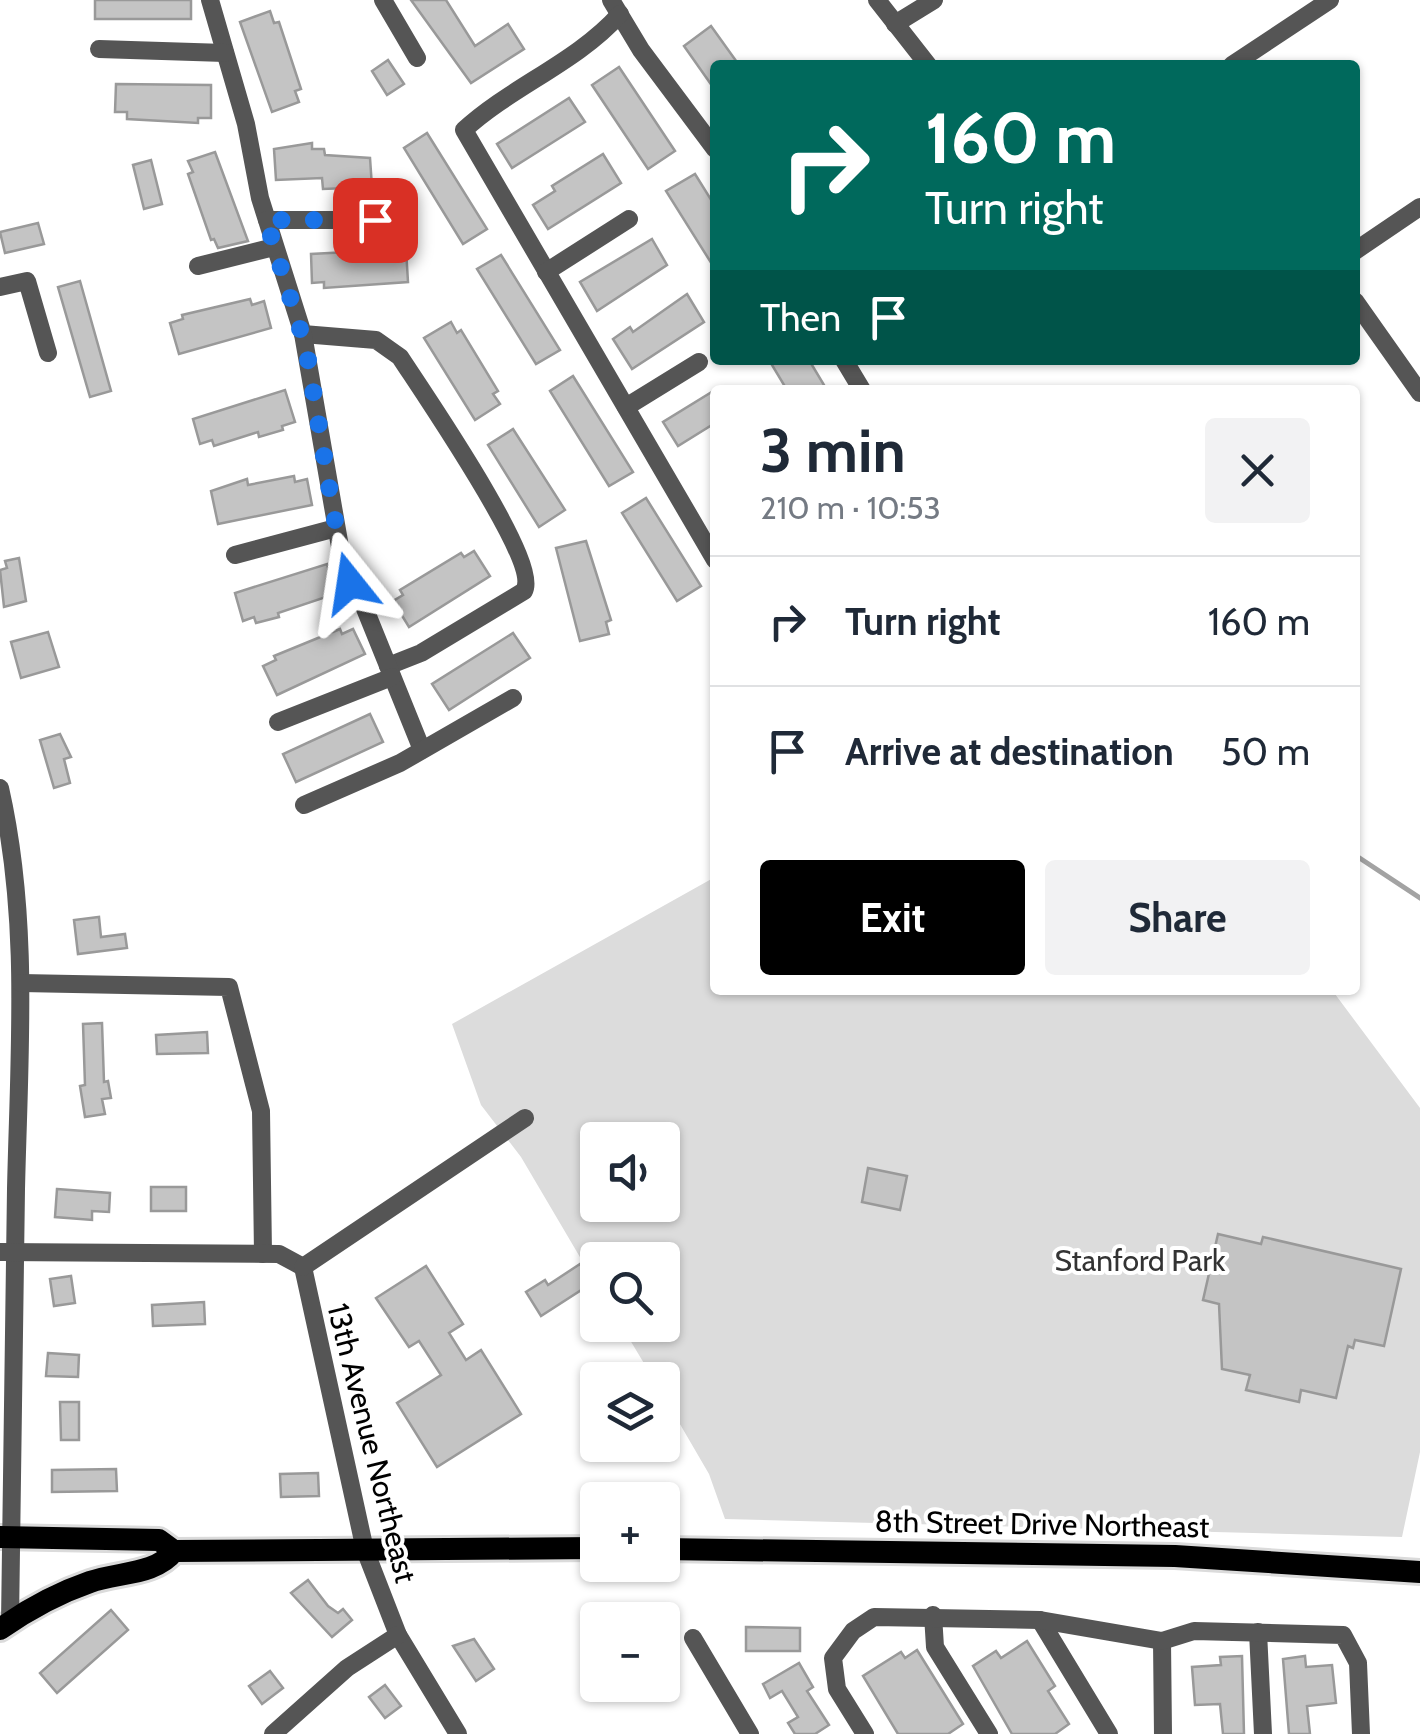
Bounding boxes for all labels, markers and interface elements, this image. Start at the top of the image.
text: 160 m [925,95,1116,181]
icon: right [760,100,890,230]
pin [333,178,418,263]
text: Turn right [925,181,1104,235]
icon: arrive [348,193,403,248]
icon: arrive [861,290,916,345]
text: Then [760,294,841,341]
text: 3 min [760,414,906,487]
button: close [1205,418,1310,523]
text: 210 m · 10:53 [760,488,941,527]
position arrow [298,531,402,635]
icon: right [760,594,815,649]
text: Turn right [845,598,1001,645]
text: 160 m [1208,598,1310,645]
icon: arrive [760,724,815,779]
text: Arrive at destination [845,728,1174,775]
text: 50 m [1221,728,1310,775]
button: Exit [760,860,1025,975]
button: Share [1045,860,1310,975]
map controls [580,1122,680,1702]
button: sound [580,1122,680,1222]
button: search [580,1242,680,1342]
park label: Stanford Park [1055,1242,1226,1279]
street label: 13th Avenue Northeast [319,1300,425,1586]
button: layers [580,1362,680,1462]
button: + [580,1482,680,1582]
street label: 8th Street Drive Northeast [874,1503,1210,1545]
button: − [580,1602,680,1702]

